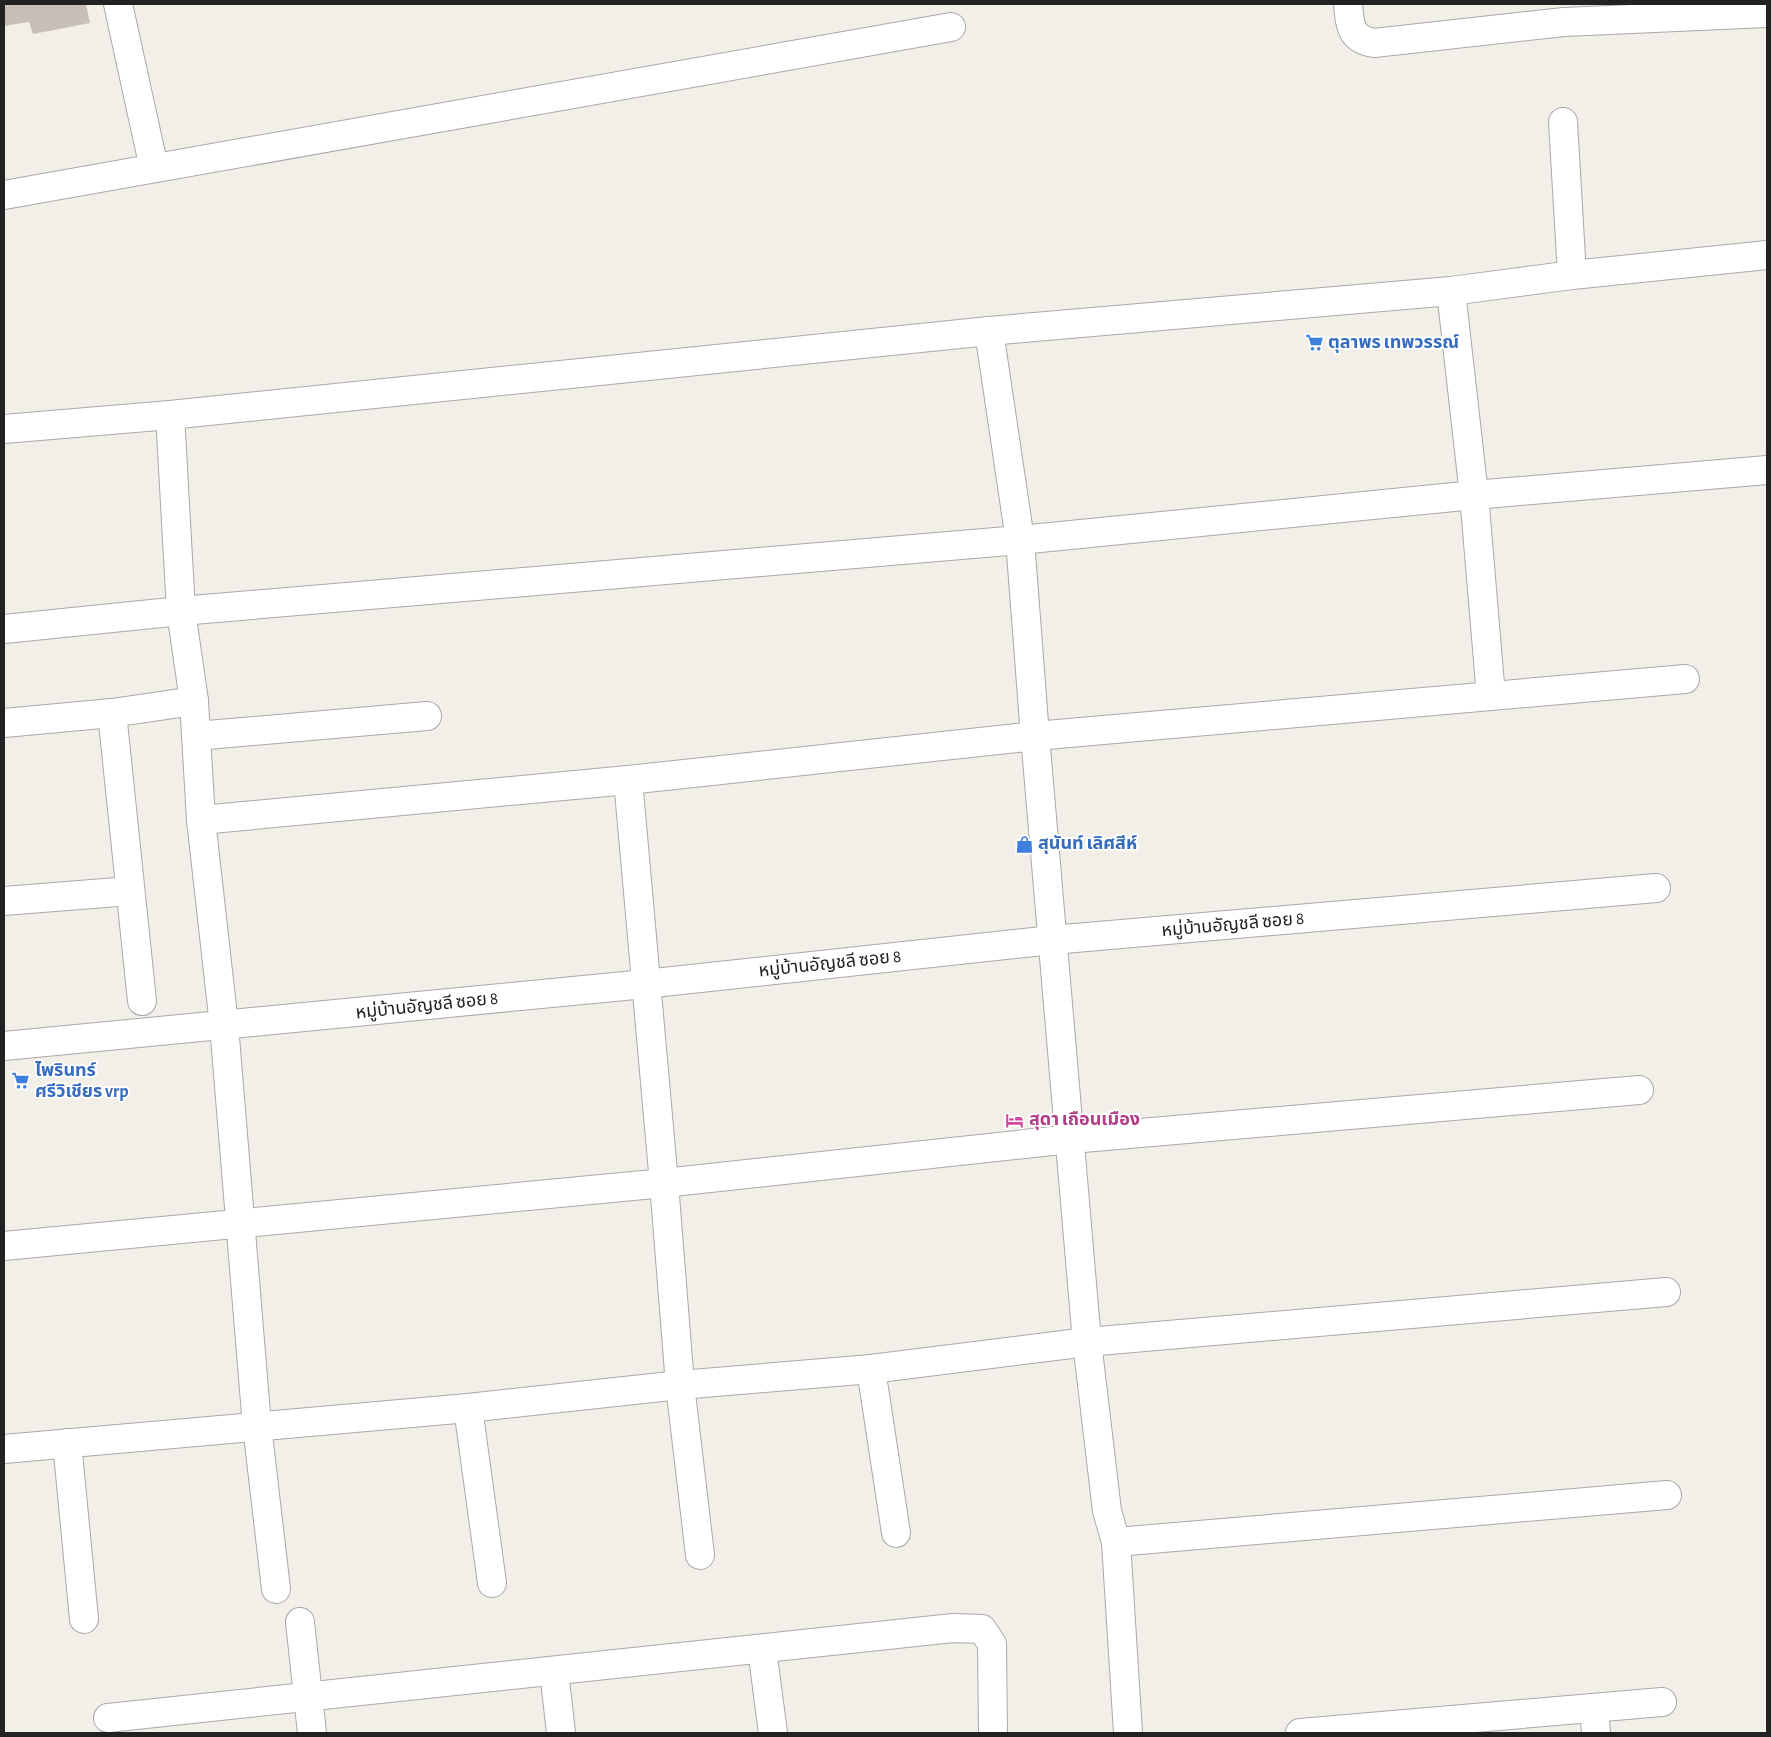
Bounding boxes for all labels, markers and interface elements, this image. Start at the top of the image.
supermarket icon: ตุลาพร เทพวรรณ์ [1304,333,1324,353]
place label: ตุลาพร เทพวรรณ์ [1328,334,1459,353]
shop icon: สุนันท์ เลิศสีห์ [1014,834,1034,854]
place label: สุนันท์ เลิศสีห์ [1038,834,1137,854]
street label: หมู่บ้านอัญชลี ซอย 8 [1161,908,1305,942]
street label: หมู่บ้านอัญชลี ซอย 8 [758,946,902,982]
street label: หมู่บ้านอัญชลี ซอย 8 [355,988,499,1024]
place label: ไพรินทร์ ศรีวิเชียร vrp [35,1061,129,1101]
supermarket icon: ไพรินทร์ ศรีวิเชียร vrp [11,1071,31,1091]
hotel icon: สุดา เถือนเมือง [1005,1110,1025,1130]
place label: สุดา เถือนเมือง [1029,1110,1140,1130]

